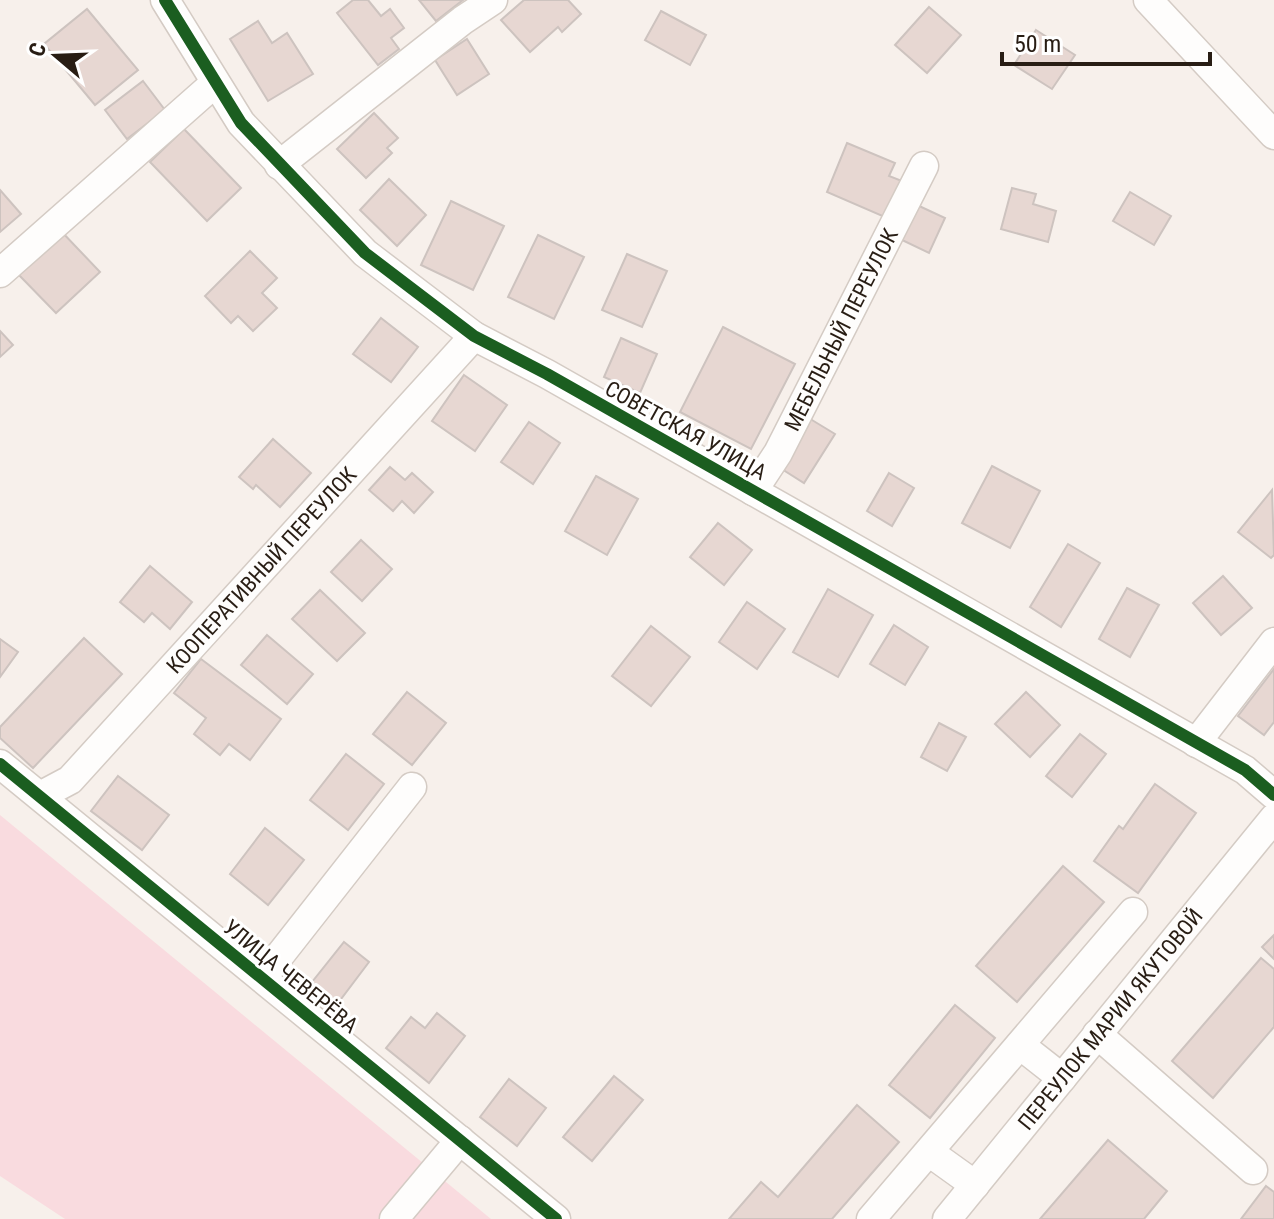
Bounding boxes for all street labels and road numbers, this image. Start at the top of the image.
street label: МЕБЕЛЬНЫЙ ПЕРЕУЛОК [779,224,903,435]
street label: СОВЕТСКАЯ УЛИЦА [601,376,771,485]
street label: КООПЕРАТИВНЫЙ ПЕРЕУЛОК [162,462,362,678]
street label: ПЕРЕУЛОК МАРИИ ЯКУТОВОЙ [1013,904,1208,1135]
street label: УЛИЦА ЧЕВЕРЁВА [218,915,363,1038]

